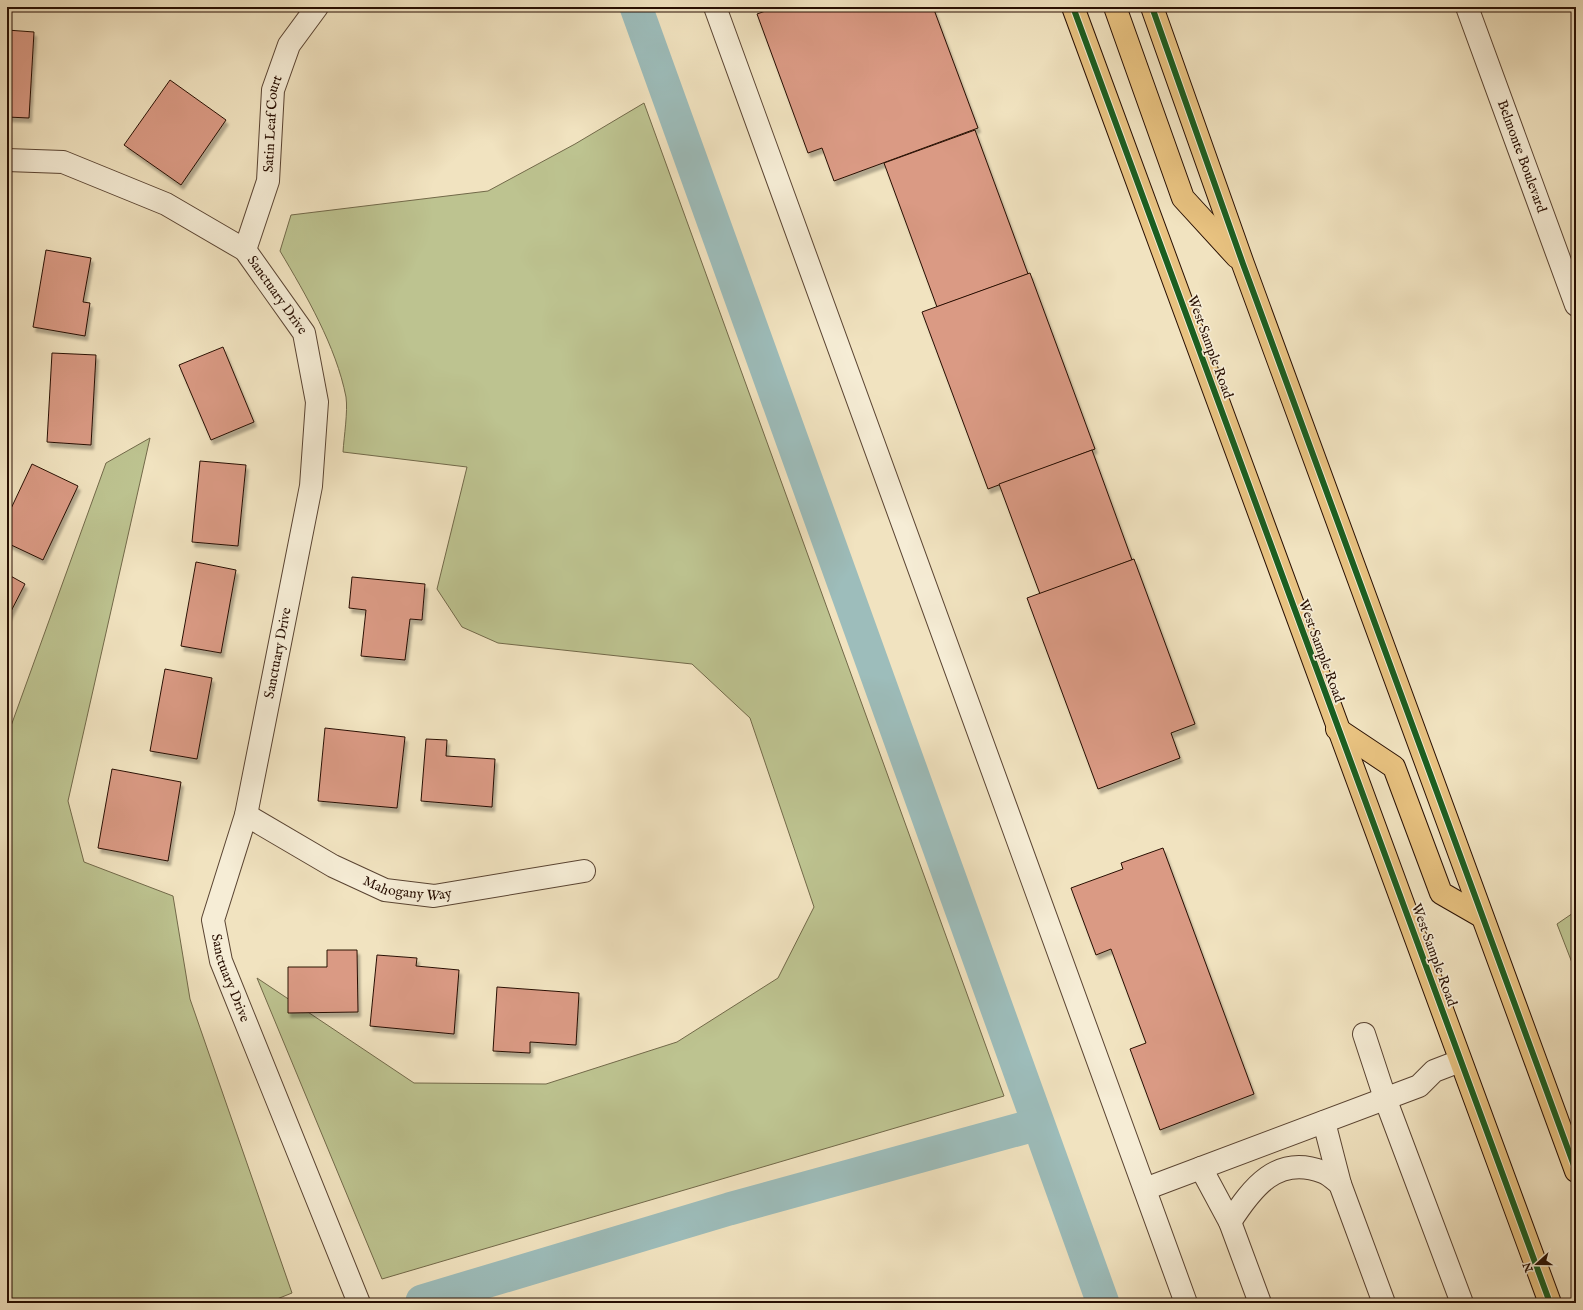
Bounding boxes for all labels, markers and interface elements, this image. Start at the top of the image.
street label: Satin Leaf Court [259,73,287,173]
street label: Belmonte Boulevard [1493,98,1551,216]
street label: Sanctuary Drive [243,252,312,338]
street label: West Sample Road [1183,293,1237,401]
street label: West Sample Road [1294,597,1348,705]
street label: Sanctuary Drive [260,605,296,700]
street label: Mahogany Way [360,872,453,906]
street label: West Sample Road [1407,901,1461,1009]
street label: Sanctuary Drive [207,932,254,1025]
north arrow [1517,1244,1557,1284]
text: N [1520,1260,1537,1275]

